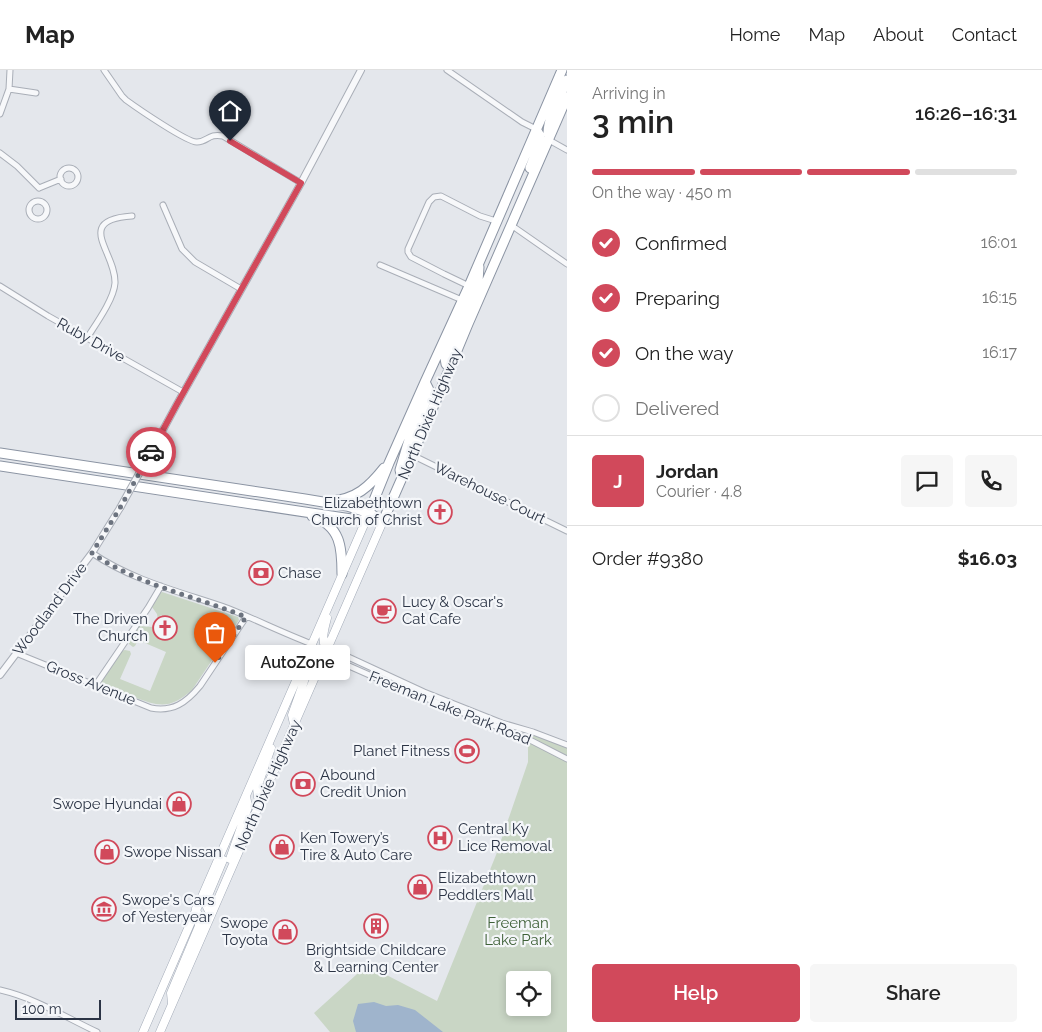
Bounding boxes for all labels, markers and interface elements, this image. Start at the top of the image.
text: Map [25,20,75,49]
text: Home [729,24,780,45]
text: Map [808,24,845,45]
text: About [873,24,924,45]
text: Contact [952,24,1017,45]
text: Arriving in [592,84,666,103]
pin [209,90,251,141]
icon: home [216,97,244,125]
text: 16:26–16:31 [915,102,1017,124]
text: 3 min [592,103,674,140]
text: On the way · 450 m [592,183,732,202]
icon: check [592,229,620,257]
text: Confirmed [635,232,727,254]
text: 16:01 [981,233,1017,252]
icon: check [592,284,620,312]
text: Preparing [635,287,720,309]
text: 16:15 [982,288,1017,307]
street label: Ruby Drive [54,314,128,366]
icon: check [592,339,620,367]
text: On the way [635,342,734,364]
text: 16:17 [982,343,1017,362]
street label: North Dixie Highway [394,346,466,482]
text: Delivered [635,397,719,419]
courier [126,427,176,477]
icon: car [137,438,165,466]
button: chat [901,455,953,507]
button: phone [965,455,1017,507]
street label: Warehouse Court [431,458,549,528]
text: Jordan [656,460,719,482]
text: J [613,470,623,492]
text: Courier · 4.8 [656,482,742,501]
place label: Elizabethtown Church of Christ [311,494,422,529]
church icon: Elizabethtown Church of Christ [427,499,453,525]
text: Order #9380 [592,547,704,569]
text: $16.03 [957,547,1017,569]
street label: Woodland Drive [9,559,91,659]
bank icon: Chase [248,560,274,586]
place label: Chase [278,564,321,582]
place label: Lucy & Oscar's Cat Cafe [402,593,503,628]
cafe icon: Lucy & Oscar's Cat Cafe [371,598,397,624]
place label: The Driven Church [73,610,148,645]
pin [194,612,236,663]
church icon: The Driven Church [152,615,178,641]
icon: bag [201,619,229,647]
callout: AutoZone [245,646,350,680]
text: AutoZone [261,653,335,672]
street label: Gross Avenue [44,657,139,709]
street label: Freeman Lake Park Road [366,667,534,749]
street label: North Dixie Highway [231,717,305,853]
sports icon: Planet Fitness [454,738,480,764]
place label: Planet Fitness [353,742,450,760]
place label: Abound Credit Union [320,766,407,801]
bank icon: Abound Credit Union [290,771,316,797]
shop icon: Swope Hyundai [166,791,192,817]
place label: Swope Hyundai [53,795,162,813]
place label: Central Ky Lice Removal [458,820,553,855]
hospital icon: Central Ky Lice Removal [427,825,453,851]
place label: Ken Towery’s Tire & Auto Care [300,829,412,864]
shop icon: Ken Towery’s Tire & Auto Care [269,834,295,860]
shop icon: Swope Nissan [94,839,120,865]
place label: Swope Nissan [124,843,222,861]
place label: Elizabethtown Peddlers Mall [438,869,536,904]
shop icon: Elizabethtown Peddlers Mall [407,874,433,900]
place label: Swope's Cars of Yesteryear [122,891,214,926]
museum icon: Swope's Cars of Yesteryear [91,896,117,922]
building icon: Brightside Childcare & Learning Center [363,913,389,939]
place label: Swope Toyota [220,914,268,949]
park label: Freeman Lake Park [484,914,552,949]
shop icon: Swope Toyota [272,919,298,945]
place label: Brightside Childcare & Learning Center [306,941,446,976]
button: Help [592,964,800,1022]
button: Share [810,964,1017,1022]
map controls [506,971,551,1016]
button: locate [506,971,551,1016]
scale bar [15,997,101,1020]
text: 100 m [22,1001,62,1017]

